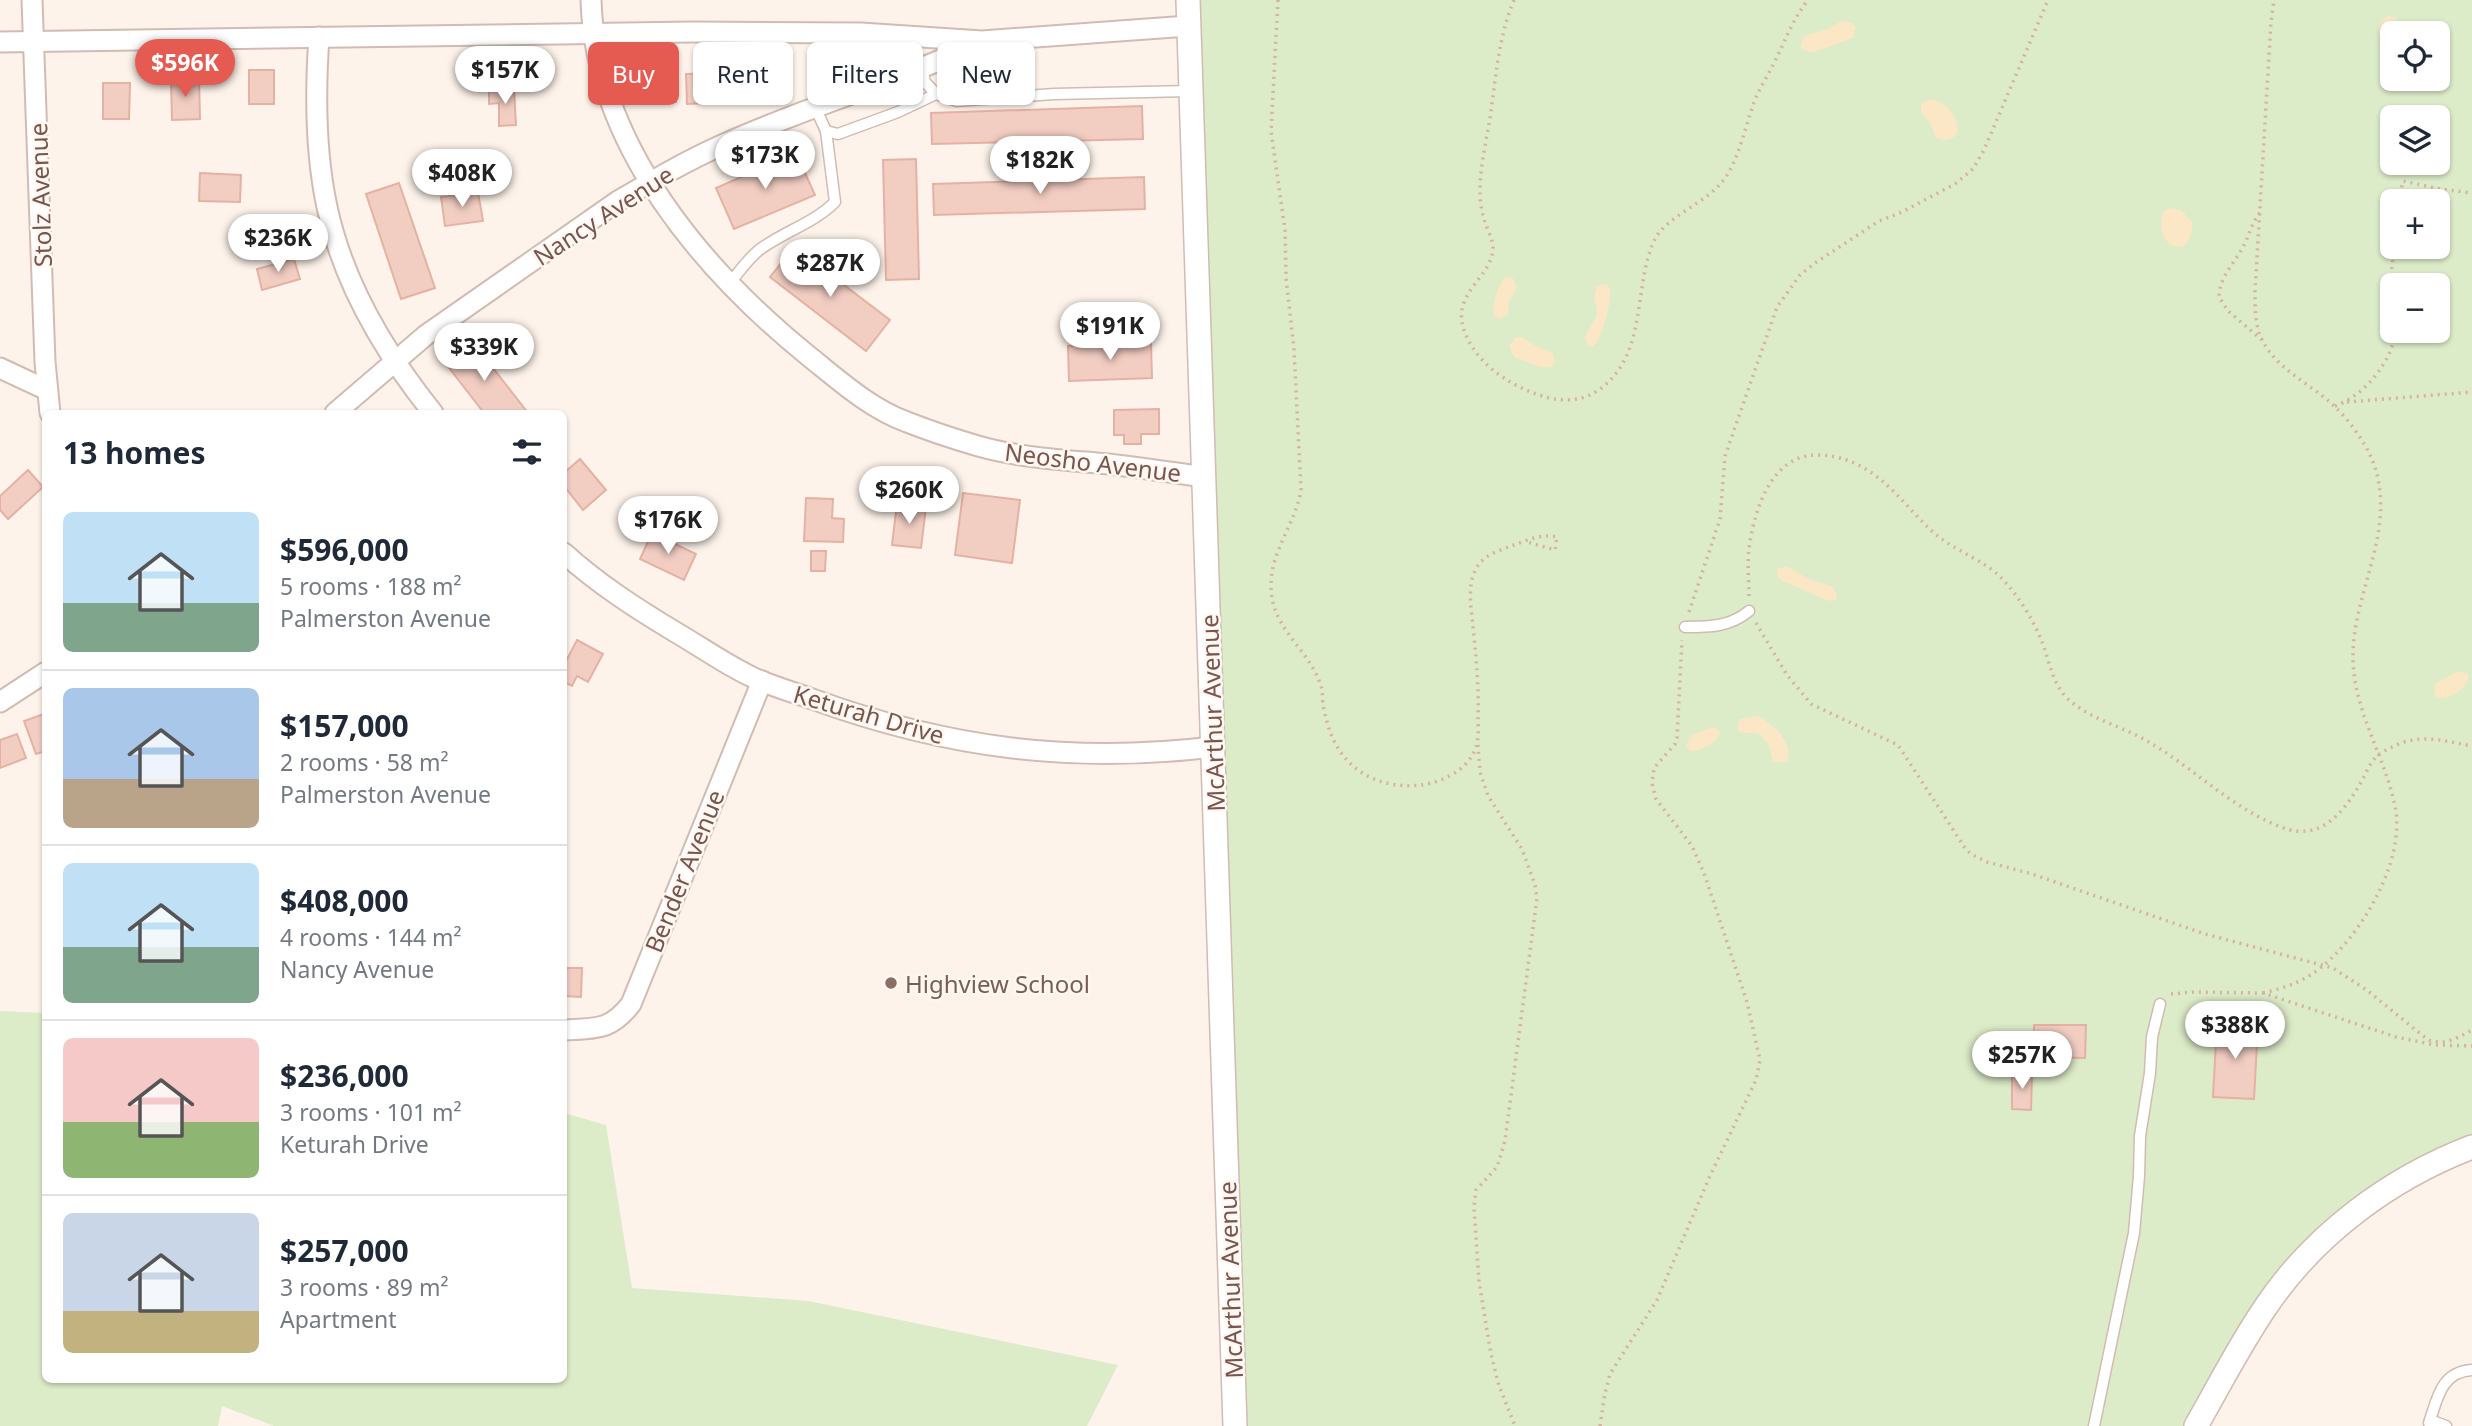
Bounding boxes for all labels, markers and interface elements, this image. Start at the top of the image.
map controls [2380,21,2450,343]
button: locate [2380,21,2450,91]
pin: $596K [136,40,234,99]
chip: Buy [588,42,679,105]
chip: Rent [693,42,793,105]
chip: Filters [807,42,923,105]
chip: New [937,42,1035,105]
text: $596K [151,46,219,78]
pin: $157K [456,46,554,106]
text: $157K [471,53,539,85]
button: layers [2380,105,2450,175]
street label: Stolz Avenue [21,122,59,268]
pin: $173K [716,132,814,191]
pin: $182K [991,136,1089,196]
text: $173K [731,138,799,170]
text: $182K [1006,143,1074,175]
pin: $408K [413,150,511,209]
text: $408K [428,156,496,188]
street label: Nancy Avenue [527,157,679,273]
button: + [2380,189,2450,259]
pin: $236K [229,215,327,274]
text: $236K [244,221,312,253]
pin: $287K [781,240,879,299]
text: $287K [796,246,864,278]
button: − [2380,273,2450,343]
pin: $191K [1061,302,1159,362]
text: $191K [1076,309,1144,341]
pin: $339K [435,324,533,383]
text: $339K [450,330,518,362]
text: 13 homes [63,432,206,473]
icon: filters [508,433,546,471]
street label: Neosho Avenue [1003,435,1183,489]
pin: $260K [860,466,958,526]
text: $260K [875,473,943,505]
pin: $176K [619,496,717,556]
text: $176K [634,503,702,535]
text: $596,000 [280,529,409,570]
icon: home [119,540,203,624]
text: 5 rooms · 188 m² [280,570,462,602]
text: Palmerston Avenue [280,602,491,634]
street label: McArthur Avenue [1192,614,1232,812]
street label: Keturah Drive [790,677,948,751]
text: $157,000 [280,705,409,746]
icon: home [119,716,203,800]
text: 2 rooms · 58 m² [280,746,449,778]
text: Palmerston Avenue [280,778,491,810]
street label: Bender Avenue [636,785,732,957]
text: $408,000 [280,880,409,921]
icon: home [119,891,203,975]
text: 4 rooms · 144 m² [280,921,462,953]
text: Nancy Avenue [280,953,434,985]
place label: Highview School [905,967,1090,1000]
marker: Highview School [883,975,899,991]
pin: $388K [2186,1002,2284,1061]
text: $388K [2201,1008,2269,1040]
pin: $257K [1973,1032,2071,1091]
text: $257K [1988,1038,2056,1070]
text: $236,000 [280,1055,409,1096]
icon: home [119,1066,203,1150]
text: 3 rooms · 101 m² [280,1096,462,1128]
text: Keturah Drive [280,1128,429,1160]
street label: McArthur Avenue [1210,1181,1250,1379]
text: $257,000 [280,1230,409,1271]
icon: home [119,1241,203,1325]
text: 3 rooms · 89 m² [280,1271,449,1303]
text: Apartment [280,1303,397,1335]

